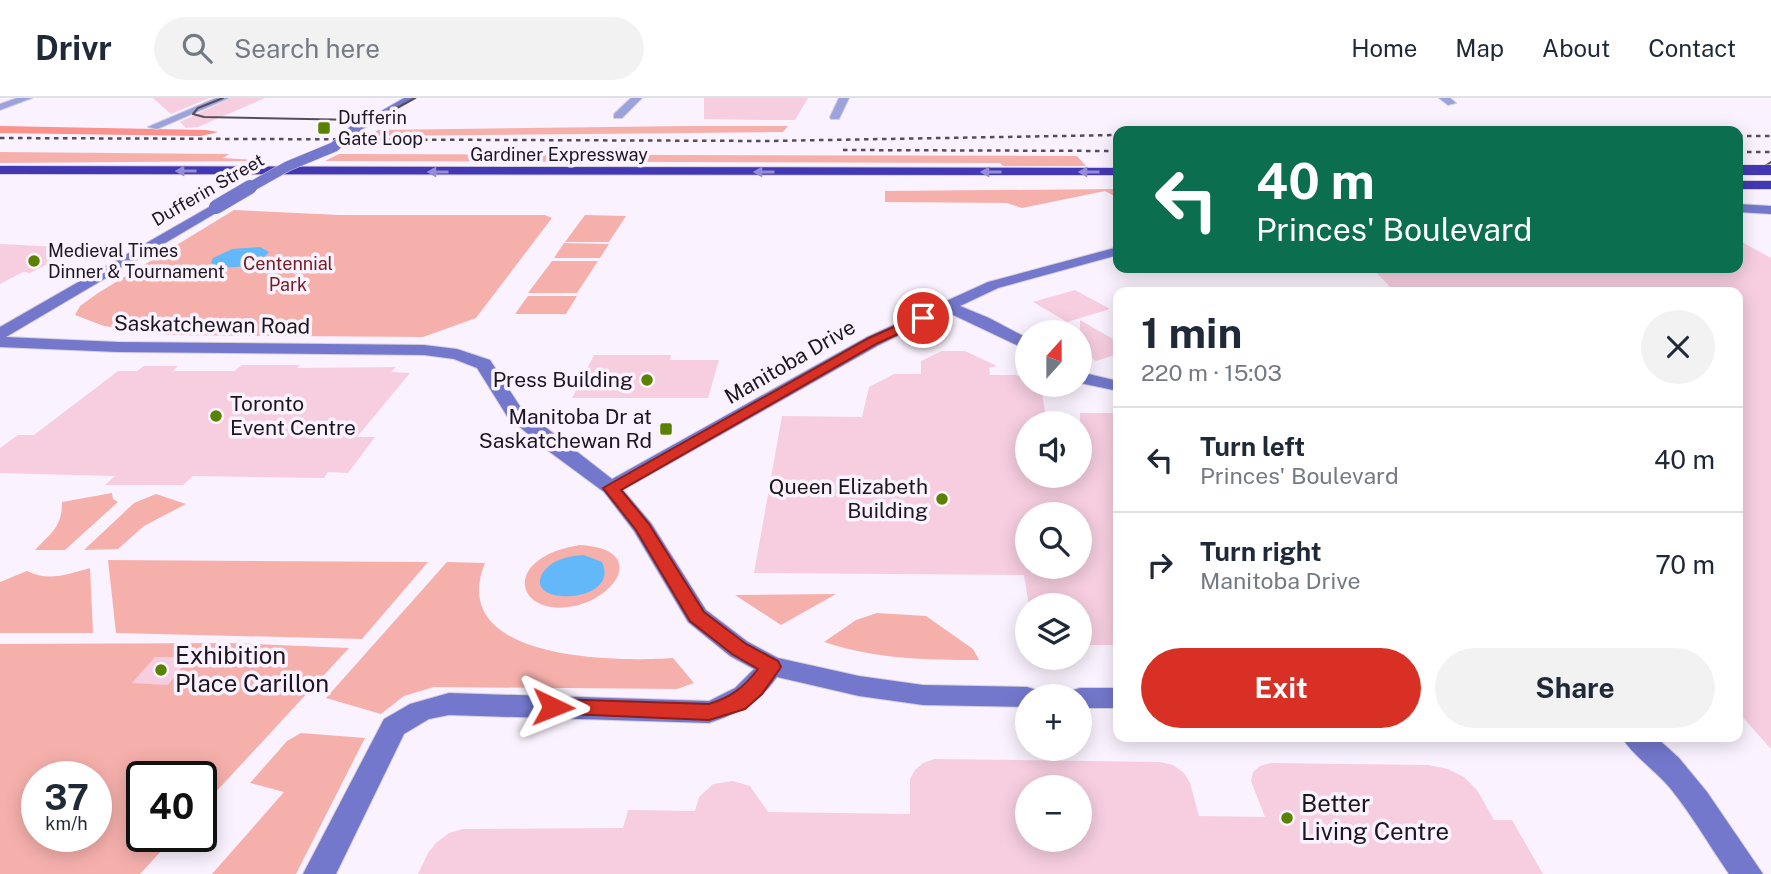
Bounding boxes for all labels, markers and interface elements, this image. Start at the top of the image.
search box [154,17,644,80]
text: Drivr [35,29,112,67]
icon: search [178,29,216,67]
text: Search here [234,33,380,64]
text: Home [1351,34,1417,62]
text: Map [1455,34,1504,62]
text: About [1542,34,1610,62]
text: Contact [1648,34,1736,62]
place label: Dufferin Gate Loop [338,107,423,149]
marker: Dufferin Gate Loop [316,120,332,136]
street label: Gardiner Expressway [470,144,648,165]
street label: Dufferin Street [148,149,267,230]
text: 40 m [1256,152,1375,210]
icon: left [1141,154,1232,245]
one-way arrow [175,165,197,177]
one-way arrow [427,166,449,178]
one-way arrow [753,166,775,178]
one-way arrow [980,166,1002,178]
one-way arrow [1078,166,1100,178]
text: Princes' Boulevard [1256,211,1532,248]
place label: Medieval Times Dinner & Tournament [48,240,225,282]
marker: Medieval Times Dinner & Tournament [26,253,42,269]
park label: Centennial Park [243,253,333,295]
pin [893,288,953,348]
icon: arrive [904,299,942,337]
text: 1 min [1141,308,1242,357]
street label: Saskatchewan Road [114,310,310,339]
button: close [1641,310,1715,384]
street label: Manitoba Drive [720,314,859,409]
north arrow [1015,320,1092,397]
map controls [1015,320,1092,852]
text: 220 m · 15:03 [1141,359,1282,386]
place label: Press Building [493,367,633,392]
marker: Press Building [639,372,655,388]
place label: Toronto Event Centre [230,391,356,440]
place label: Manitoba Dr at Saskatchewan Rd [479,404,652,453]
marker: Toronto Event Centre [208,408,224,424]
button: sound [1015,411,1092,488]
marker: Manitoba Dr at Saskatchewan Rd [658,421,674,437]
text: Turn left [1200,431,1305,462]
icon: left [1141,441,1179,479]
text: 40 m [1654,444,1715,475]
text: Princes' Boulevard [1200,462,1399,489]
place label: Queen Elizabeth Building [769,474,928,523]
marker: Queen Elizabeth Building [934,491,950,507]
button: search [1015,502,1092,579]
text: Turn right [1200,536,1322,567]
icon: right [1141,546,1179,584]
text: 70 m [1655,549,1715,580]
text: Manitoba Drive [1200,567,1361,594]
button: layers [1015,593,1092,670]
place label: Exhibition Place Carillon [175,641,329,697]
button: Exit [1141,648,1421,728]
button: Share [1435,648,1715,728]
marker: Exhibition Place Carillon [153,662,169,678]
position arrow [516,670,590,744]
button: + [1015,684,1092,761]
speed limit sign: 40 [126,761,217,852]
button: − [1015,775,1092,852]
text: 37 [44,777,89,818]
place label: Better Living Centre [1301,789,1449,845]
marker: Better Living Centre [1279,810,1295,826]
text: km/h [45,813,88,834]

